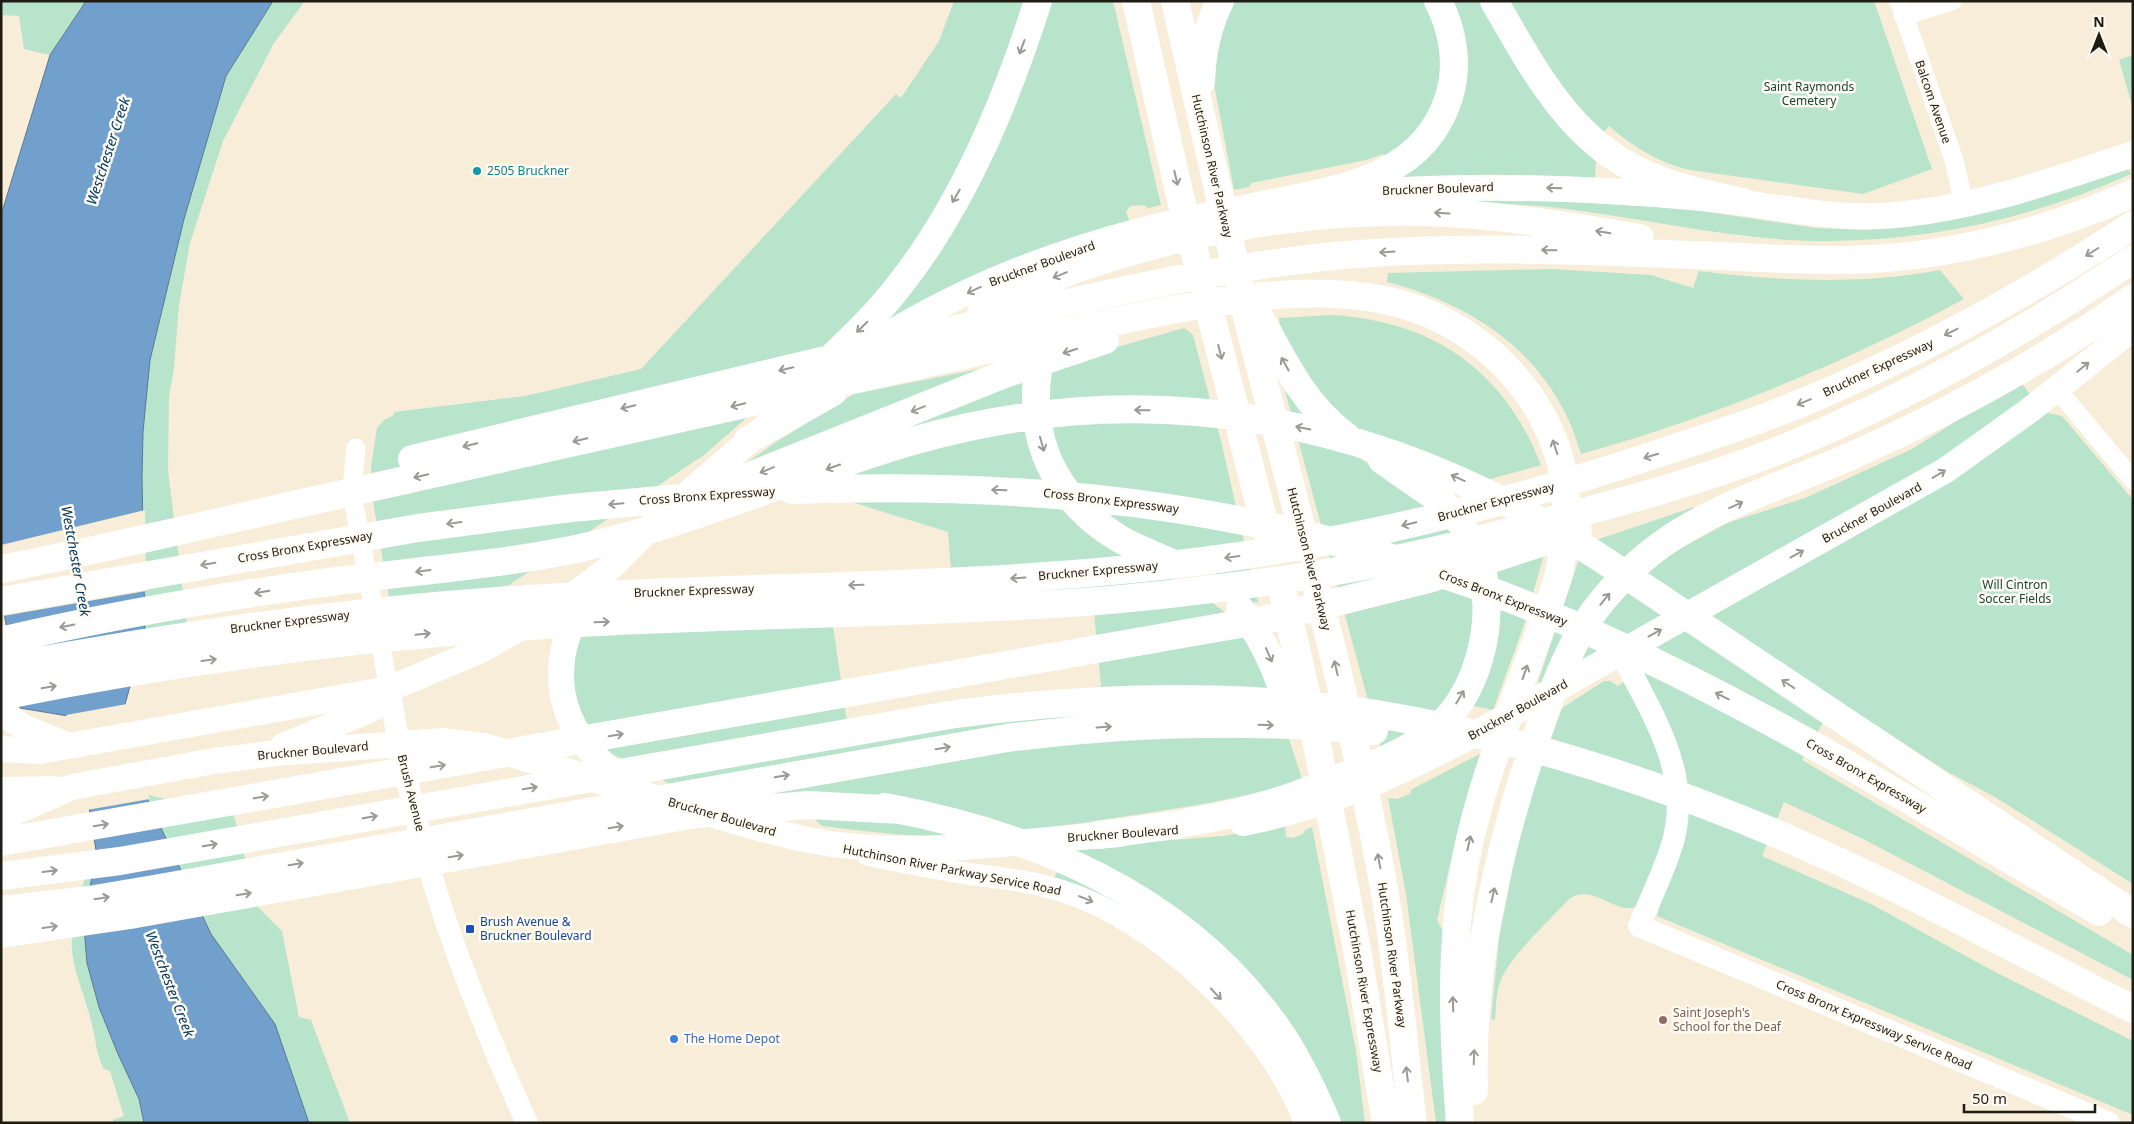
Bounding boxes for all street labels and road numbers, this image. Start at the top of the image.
street label: Balcom Avenue [1911,58,1956,146]
street label: Hutchinson River Parkway [1188,92,1238,240]
street label: Bruckner Boulevard [1382,178,1494,199]
street label: Bruckner Boulevard [986,236,1097,291]
street label: Bruckner Expressway [1820,334,1937,401]
street label: Bruckner Expressway [1436,478,1557,525]
street label: Bruckner Boulevard [1819,478,1925,547]
street label: Cross Bronx Expressway [638,482,777,509]
street label: Cross Bronx Expressway [1042,484,1181,517]
street label: Hutchinson River Parkway [1283,485,1336,633]
street label: Cross Bronx Expressway [236,526,374,567]
street label: Bruckner Expressway [1037,557,1159,584]
street label: Cross Bronx Expressway [1436,565,1571,630]
street label: Bruckner Expressway [634,580,755,601]
street label: Bruckner Expressway [229,606,352,637]
street label: Bruckner Boulevard [1465,675,1571,744]
street label: Cross Bronx Expressway [1803,734,1930,817]
street label: Bruckner Boulevard [257,737,369,764]
street label: Brush Avenue [394,753,429,833]
street label: Bruckner Boulevard [666,793,778,840]
street label: Bruckner Boulevard [1067,821,1179,846]
street label: Hutchinson River Parkway Service Road [841,840,1063,899]
street label: Hutchinson River Parkway [1374,881,1411,1030]
street label: Hutchinson River Expressway [1342,908,1387,1075]
street label: Cross Bronx Expressway Service Road [1773,975,1975,1074]

